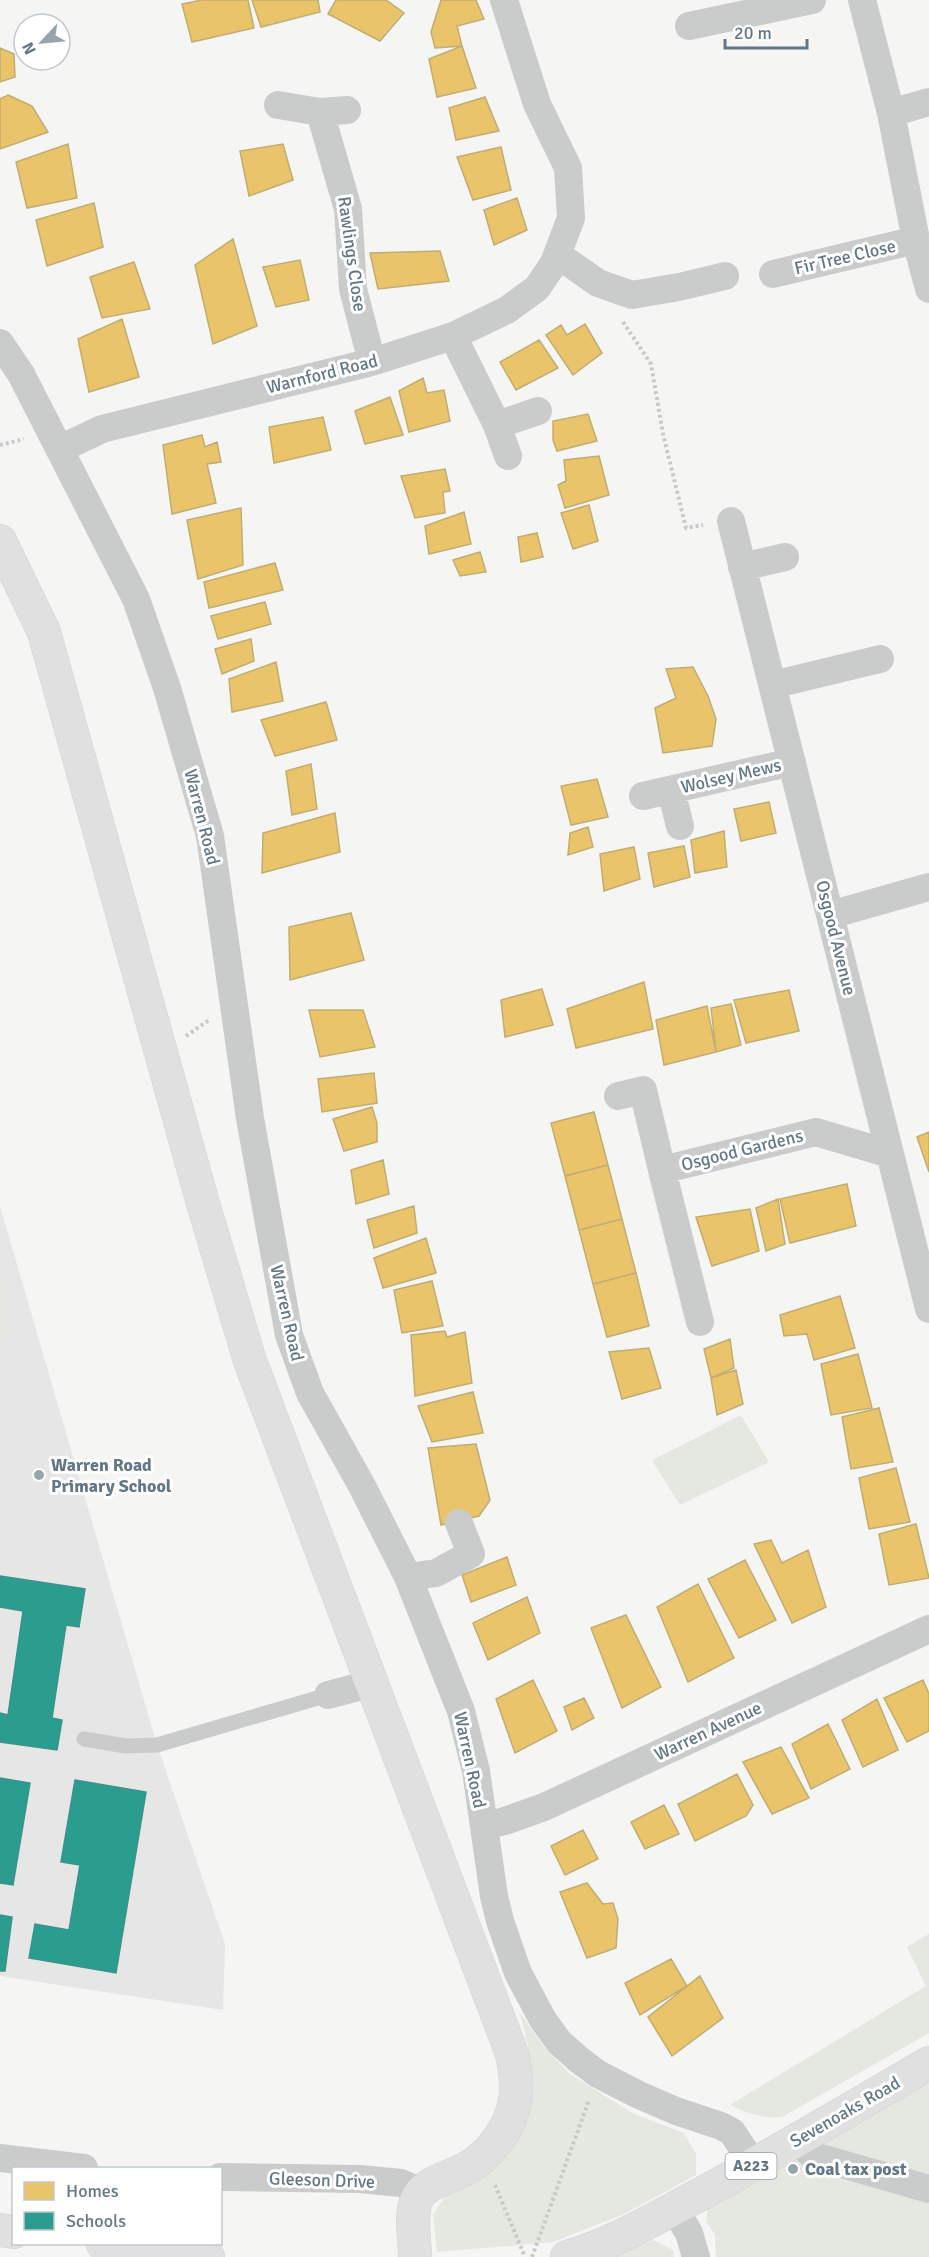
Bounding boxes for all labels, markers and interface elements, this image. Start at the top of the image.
north arrow [12,12,72,72]
scale bar [725,12,808,50]
text: 20 m [734,22,772,44]
text: N [18,39,41,58]
street label: Rawlings Close [333,195,371,313]
street label: Fir Tree Close [792,235,898,279]
street label: Warnford Road [264,350,380,398]
street label: Wolsey Mews [679,754,784,798]
street label: Warren Road [179,767,225,867]
street label: Osgood Avenue [811,878,861,998]
street label: Osgood Gardens [679,1124,805,1176]
street label: Warren Road [265,1263,309,1363]
place label: Warren Road Primary School [51,1454,172,1497]
marker: Warren Road Primary School [32,1468,46,1482]
street label: Warren Avenue [651,1697,765,1765]
street label: Warren Road [449,1710,491,1810]
street label: Sevenoaks Road [786,2072,904,2152]
road number: A223 [726,2153,777,2179]
place label: Coal tax post [805,2158,907,2180]
marker: Coal tax post [786,2162,800,2176]
legend [12,2167,222,2245]
street label: Gleeson Drive [269,2167,375,2193]
text: Homes [66,2180,119,2202]
text: Schools [66,2210,126,2232]

